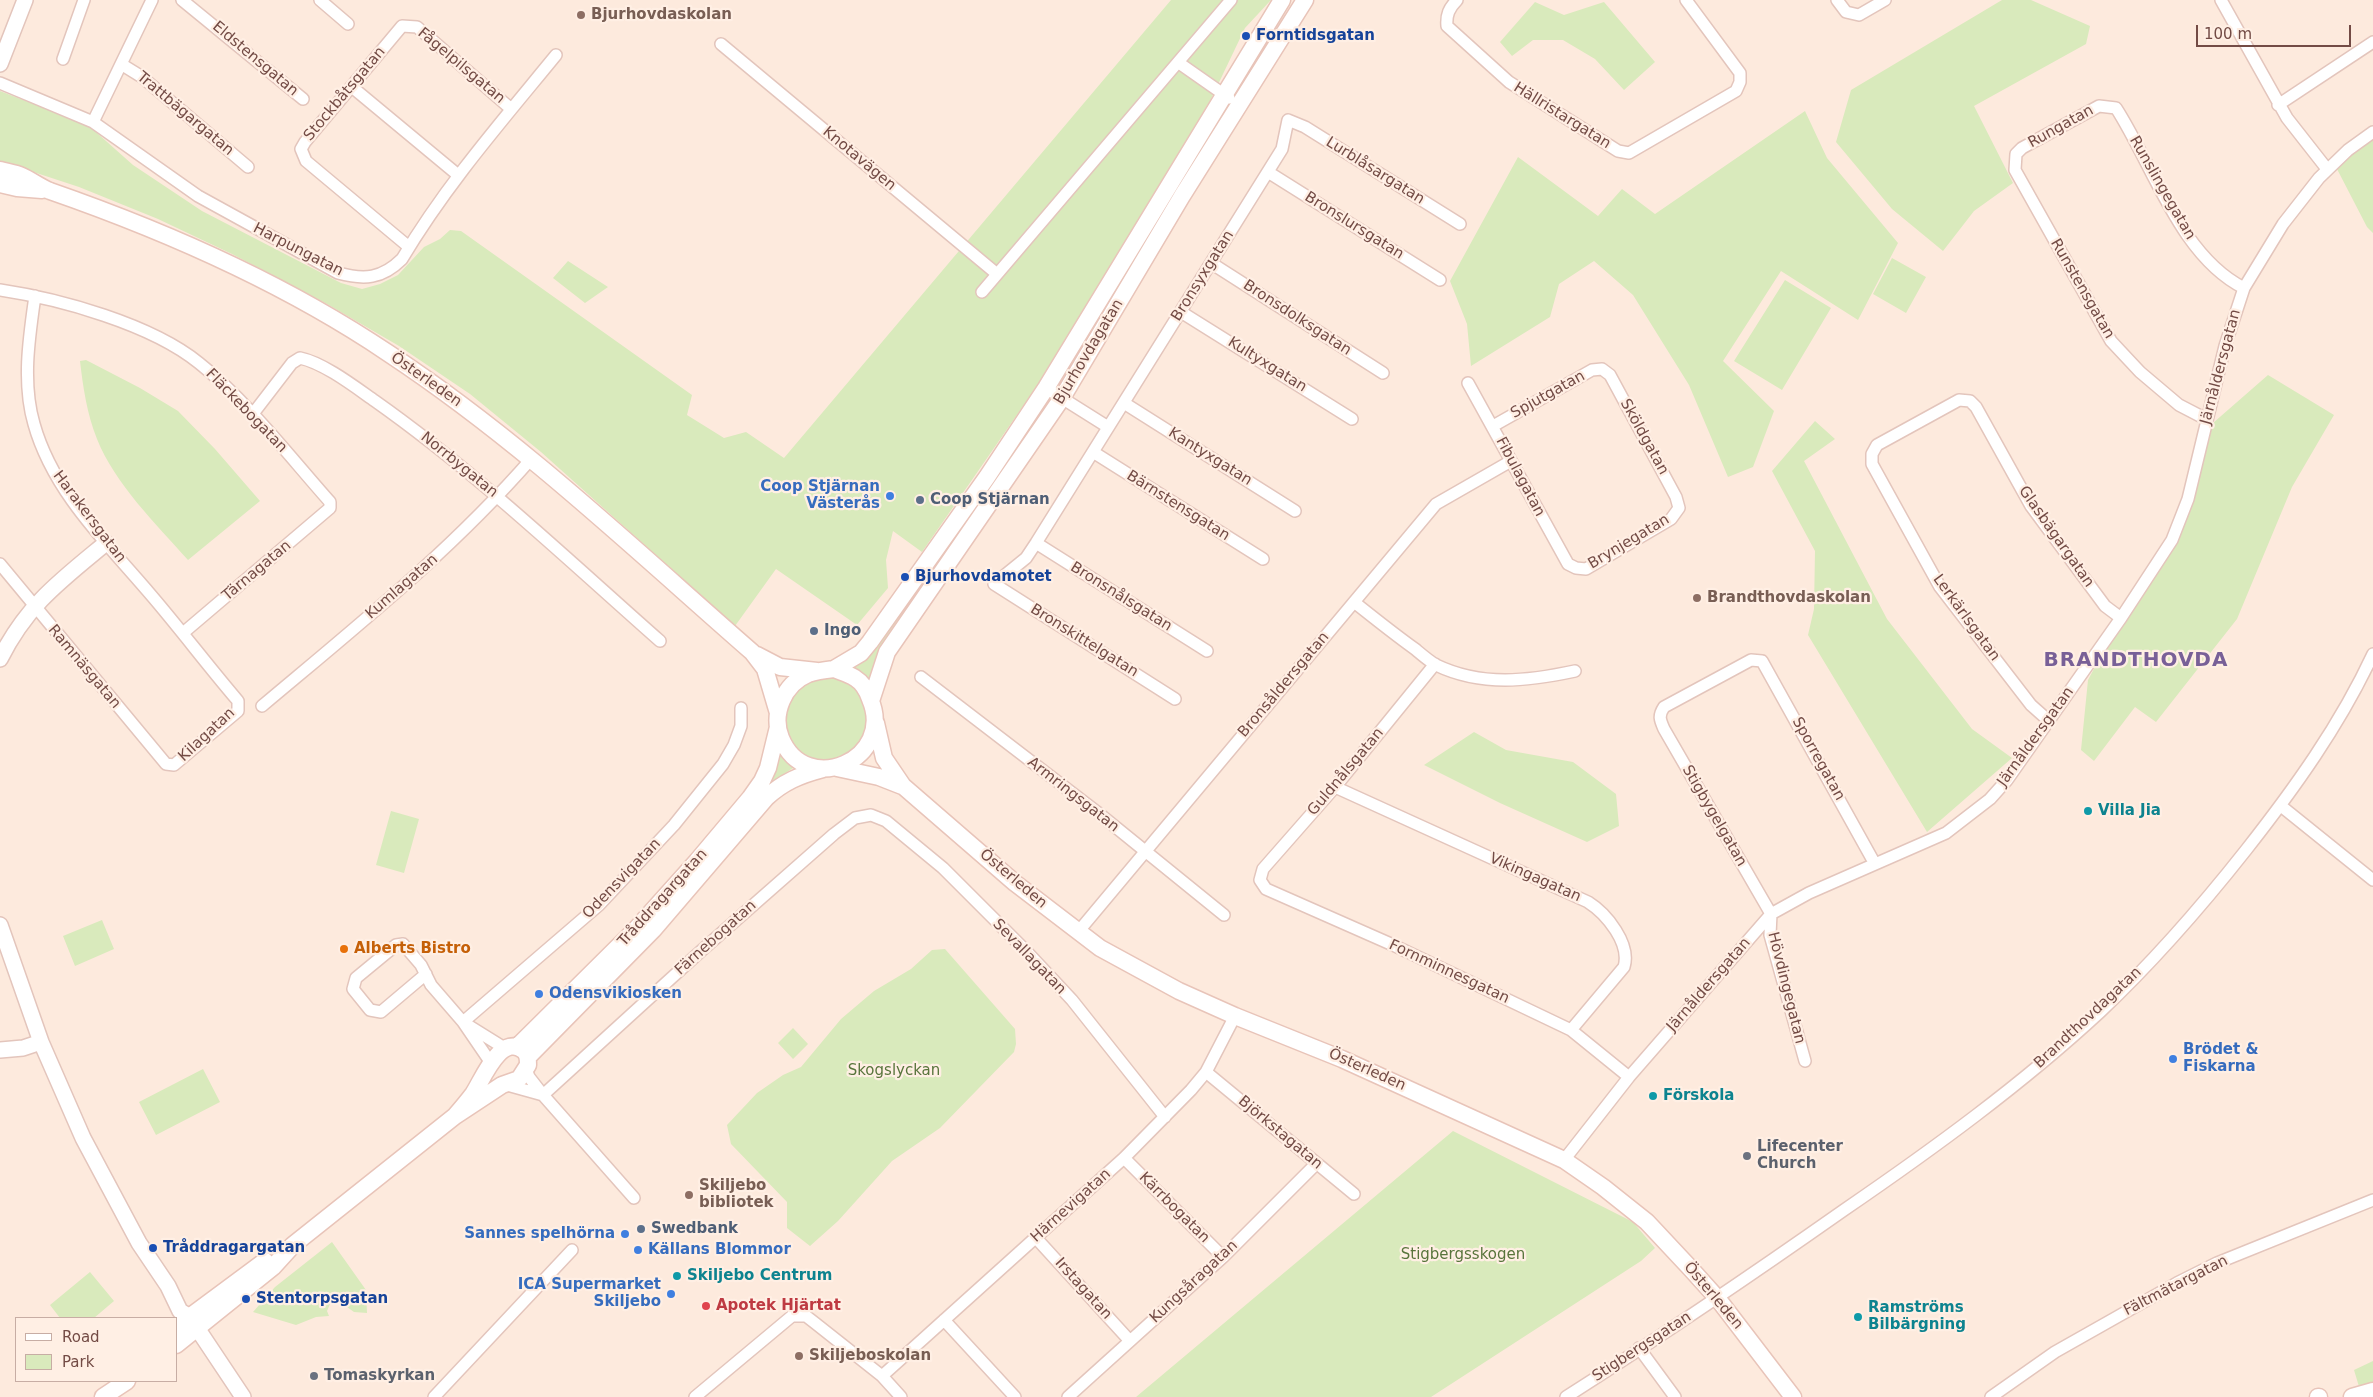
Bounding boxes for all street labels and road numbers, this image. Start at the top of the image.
street label: Eldstensgatan [208,18,302,100]
street label: Fågelpilsgatan [414,24,508,108]
street label: Stockbåtsgatan [300,43,390,145]
street label: Trattbägargatan [133,68,237,160]
street label: Hällristargatan [1510,79,1614,153]
street label: Rungatan [2025,102,2097,152]
street label: Knotavägen [819,123,899,195]
street label: Lurblåsargatan [1322,133,1428,209]
street label: Runslingegatan [2125,133,2199,243]
street label: Bronslursgatan [1301,188,1407,264]
street label: Harpungatan [250,220,346,280]
street label: Bronsyxgatan [1168,227,1238,325]
street label: Runstensgatan [2046,236,2118,342]
street label: Bronsdolksgatan [1240,276,1354,360]
street label: Bjurhovdagatan [1051,296,1127,408]
street label: Järnåldersgatan [2197,307,2245,427]
street label: Kultyxgatan [1224,334,1310,396]
street label: Österleden [387,349,465,411]
street label: Fläckebogatan [201,365,291,457]
street label: Spjutgatan [1508,367,1588,423]
street label: Sköldgatan [1616,396,1672,478]
street label: Kantyxgatan [1165,424,1255,490]
street label: Norrbygatan [417,428,501,502]
street label: Fibulagatan [1492,434,1548,520]
street label: Harakersgatan [49,467,129,567]
street label: Bärnstensgatan [1123,467,1233,545]
street label: Glasbägargatan [2014,483,2098,591]
street label: Brynjegatan [1585,511,1673,573]
street label: Tärnagatan [219,537,295,605]
street label: Kumlagatan [362,551,442,623]
street label: Bronsnålsgatan [1067,558,1175,636]
street label: Lerkärlsgatan [1929,571,2003,665]
street label: Bronskittelgatan [1027,601,1141,681]
street label: Ramnäsgatan [44,621,124,713]
street label: Bronsåldersgatan [1235,629,1333,741]
street label: Järnåldersgatan [1994,684,2078,790]
street label: Kilagatan [175,704,239,766]
street label: Sporregatan [1788,714,1848,804]
street label: Guldnålsgatan [1304,725,1388,819]
street label: Armringsgatan [1024,754,1122,836]
street label: Stigbygelgatan [1678,762,1750,870]
street label: Odensvigatan [579,835,665,923]
street label: Tråddragargatan [615,846,711,950]
street label: Österleden [976,846,1050,912]
street label: Vikingagatan [1486,850,1584,906]
street label: Färnebogatan [672,897,760,979]
street label: Sevallagatan [989,916,1069,998]
street label: Hövdingegatan [1763,930,1809,1046]
street label: Järnåldersgatan [1663,934,1755,1036]
street label: Fornminnesgatan [1386,936,1512,1008]
street label: Brandthovdagatan [2031,964,2145,1072]
street label: Österleden [1326,1045,1408,1095]
street label: Björkstagatan [1234,1092,1326,1174]
street label: Härnevigatan [1027,1165,1115,1247]
street label: Kärrbogatan [1135,1169,1213,1247]
street label: Kungsåragatan [1146,1237,1242,1327]
street label: Fältmätargatan [2121,1252,2231,1320]
street label: Irstagatan [1051,1254,1115,1324]
street label: Österleden [1680,1259,1746,1333]
street label: Stigbergsgatan [1589,1308,1695,1386]

